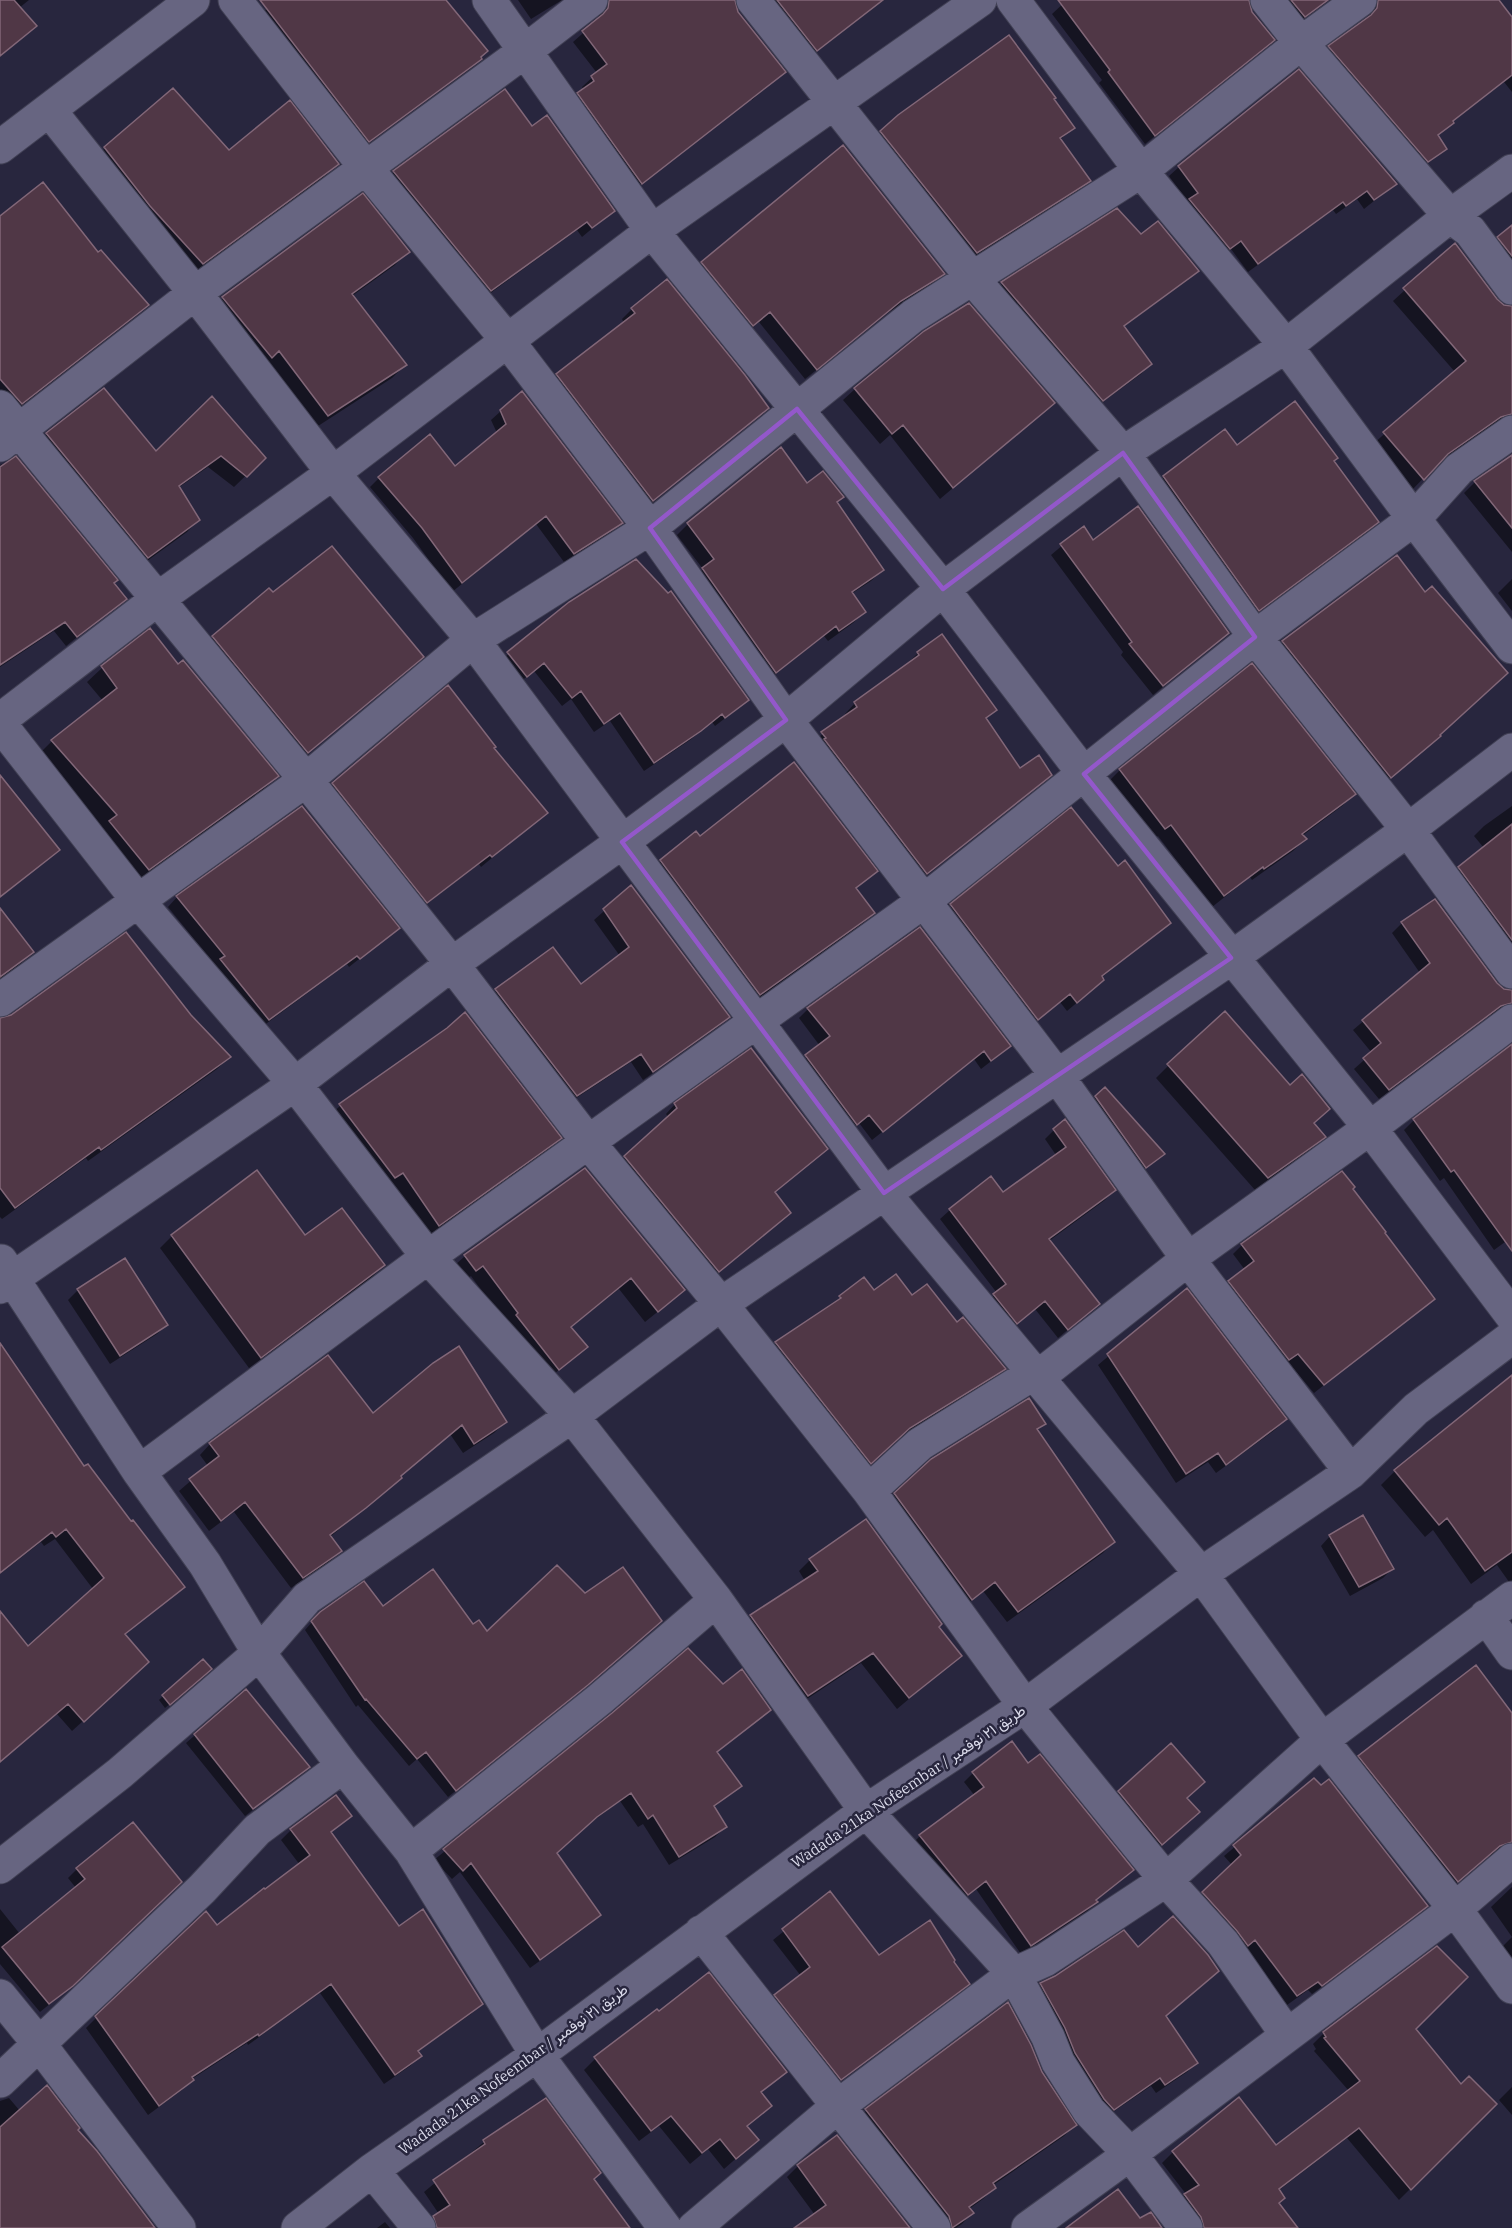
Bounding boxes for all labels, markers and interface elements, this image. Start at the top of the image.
street label: Wadada 21ka Nofeembar / طريق ٢١ نوفمبر [787,1700,1029,1873]
street label: Wadada 21ka Nofeembar / طريق ٢١ نوفمبر [395,1979,632,2159]

